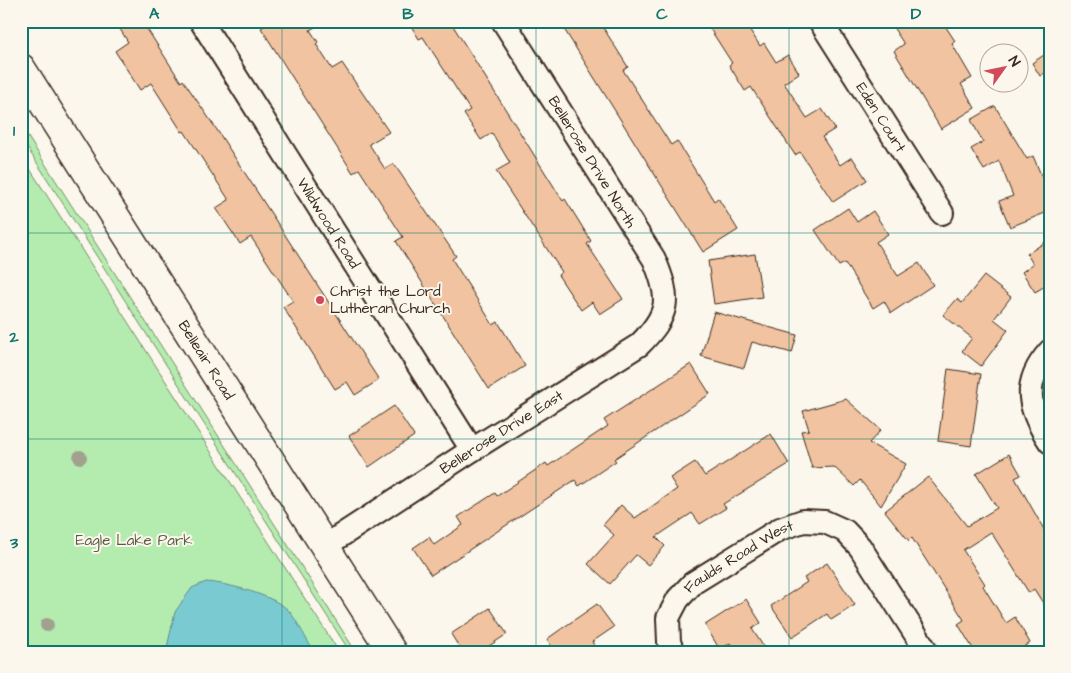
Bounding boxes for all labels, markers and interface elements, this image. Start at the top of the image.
text: A [149,3,160,25]
text: B [402,3,414,25]
text: C [656,3,668,25]
text: D [911,3,922,25]
north arrow [978,42,1028,92]
text: N [1003,52,1025,71]
street label: Eden Court [851,78,911,156]
street label: Bellerose Drive North [543,92,641,232]
text: 1 [13,120,16,142]
street label: Wildwood Road [292,174,365,273]
place label: Christ the Lord Lutheran Church [330,281,450,319]
marker: Christ the Lord Lutheran Church [314,294,326,306]
street label: Belleair Road [173,316,240,404]
text: 2 [8,326,19,348]
street label: Bellerose Drive East [435,385,567,479]
street label: Faulds Road West [679,515,796,597]
park label: Eagle Lake Park [76,530,192,552]
text: 3 [9,532,19,554]

